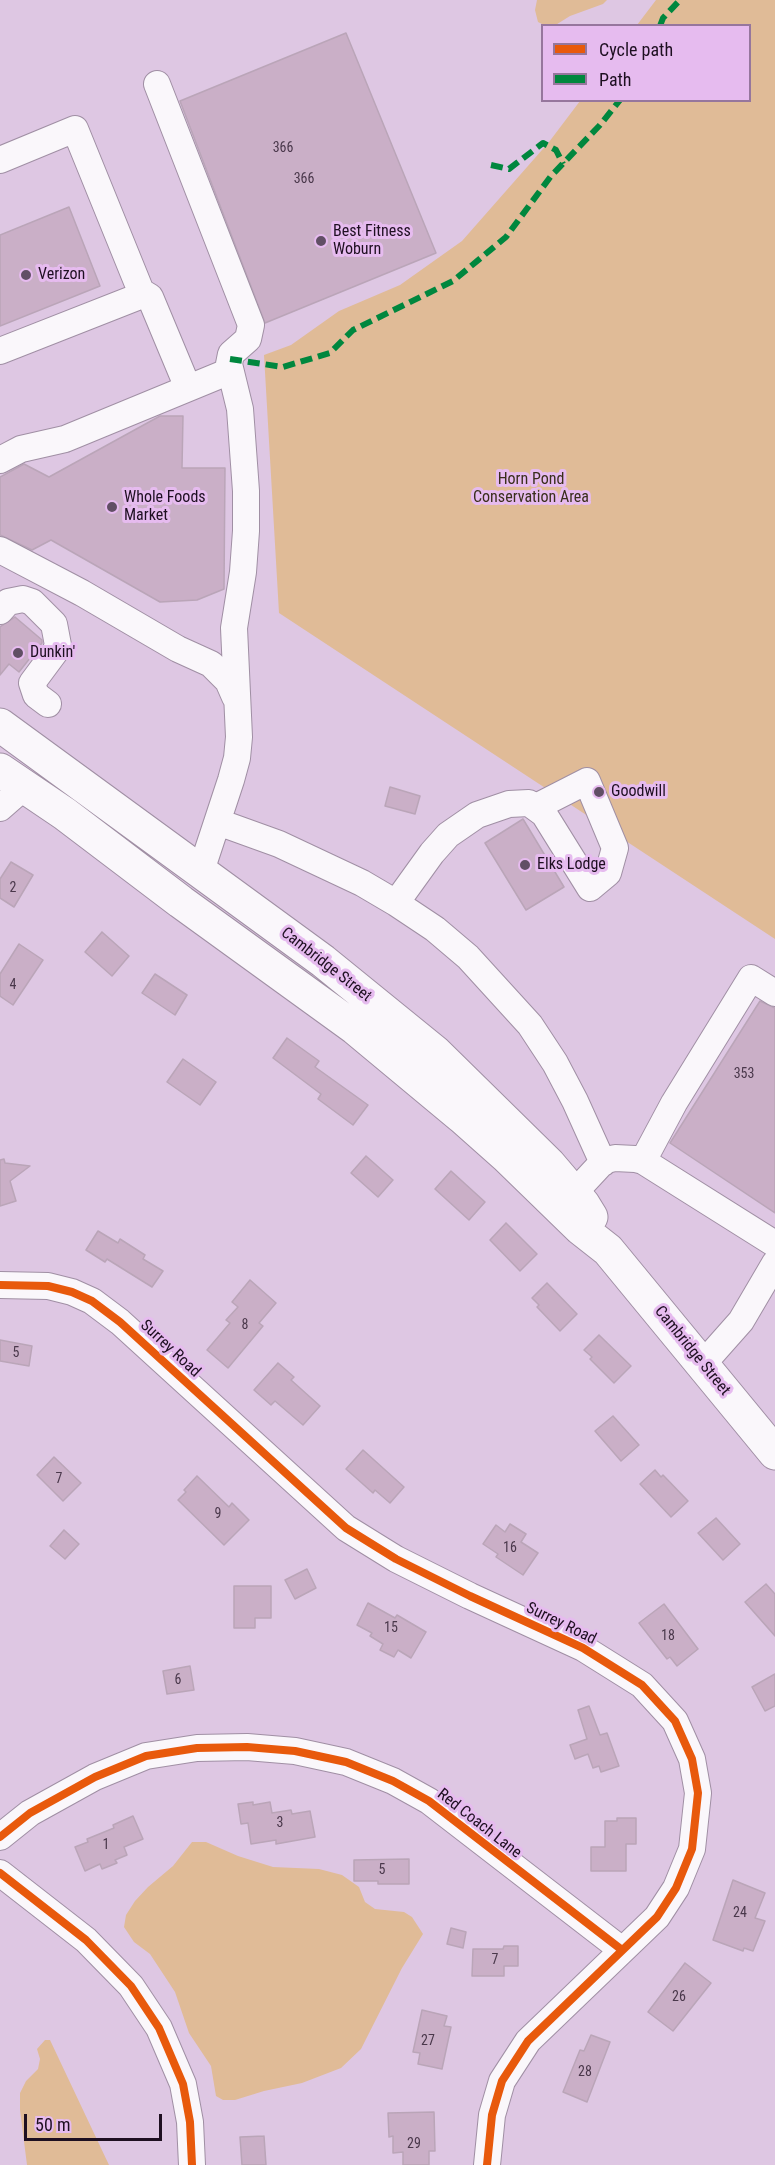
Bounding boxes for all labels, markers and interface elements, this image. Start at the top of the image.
legend [541,24,751,102]
text: Cycle path [599,39,673,60]
text: Path [599,69,632,90]
house number: 366 [273,140,293,156]
house number: 366 [294,171,314,187]
place label: Best Fitness Woburn [333,222,411,260]
marker: Best Fitness Woburn [314,234,328,248]
place label: Verizon [38,265,85,285]
marker: Verizon [19,268,33,282]
park label: Horn Pond Conservation Area [473,470,589,508]
place label: Whole Foods Market [124,488,206,526]
marker: Whole Foods Market [105,500,119,514]
place label: Dunkin' [30,643,75,663]
marker: Dunkin' [11,646,25,660]
place label: Goodwill [611,782,666,802]
marker: Goodwill [592,785,606,799]
place label: Elks Lodge [537,855,606,875]
marker: Elks Lodge [518,858,532,872]
house number: 2 [10,880,16,896]
street label: Cambridge Street [277,924,375,1006]
house number: 4 [10,977,16,993]
house number: 353 [734,1066,754,1082]
street label: Cambridge Street [650,1302,734,1400]
street label: Surrey Road [136,1316,204,1382]
house number: 8 [242,1317,248,1333]
house number: 5 [13,1345,19,1361]
house number: 7 [56,1471,62,1487]
house number: 9 [215,1506,221,1522]
house number: 16 [503,1540,517,1556]
street label: Surrey Road [523,1599,599,1649]
house number: 15 [384,1620,398,1636]
house number: 18 [661,1628,675,1644]
house number: 6 [175,1672,181,1688]
street label: Red Coach Lane [433,1785,525,1863]
house number: 3 [277,1815,283,1831]
house number: 1 [103,1837,109,1853]
house number: 5 [379,1862,385,1878]
house number: 24 [733,1905,747,1921]
house number: 7 [492,1952,498,1968]
house number: 26 [672,1989,686,2005]
house number: 27 [421,2033,435,2049]
house number: 28 [578,2064,592,2080]
scale bar [27,2102,165,2140]
text: 50 m [35,2114,70,2135]
house number: 29 [407,2136,421,2152]

